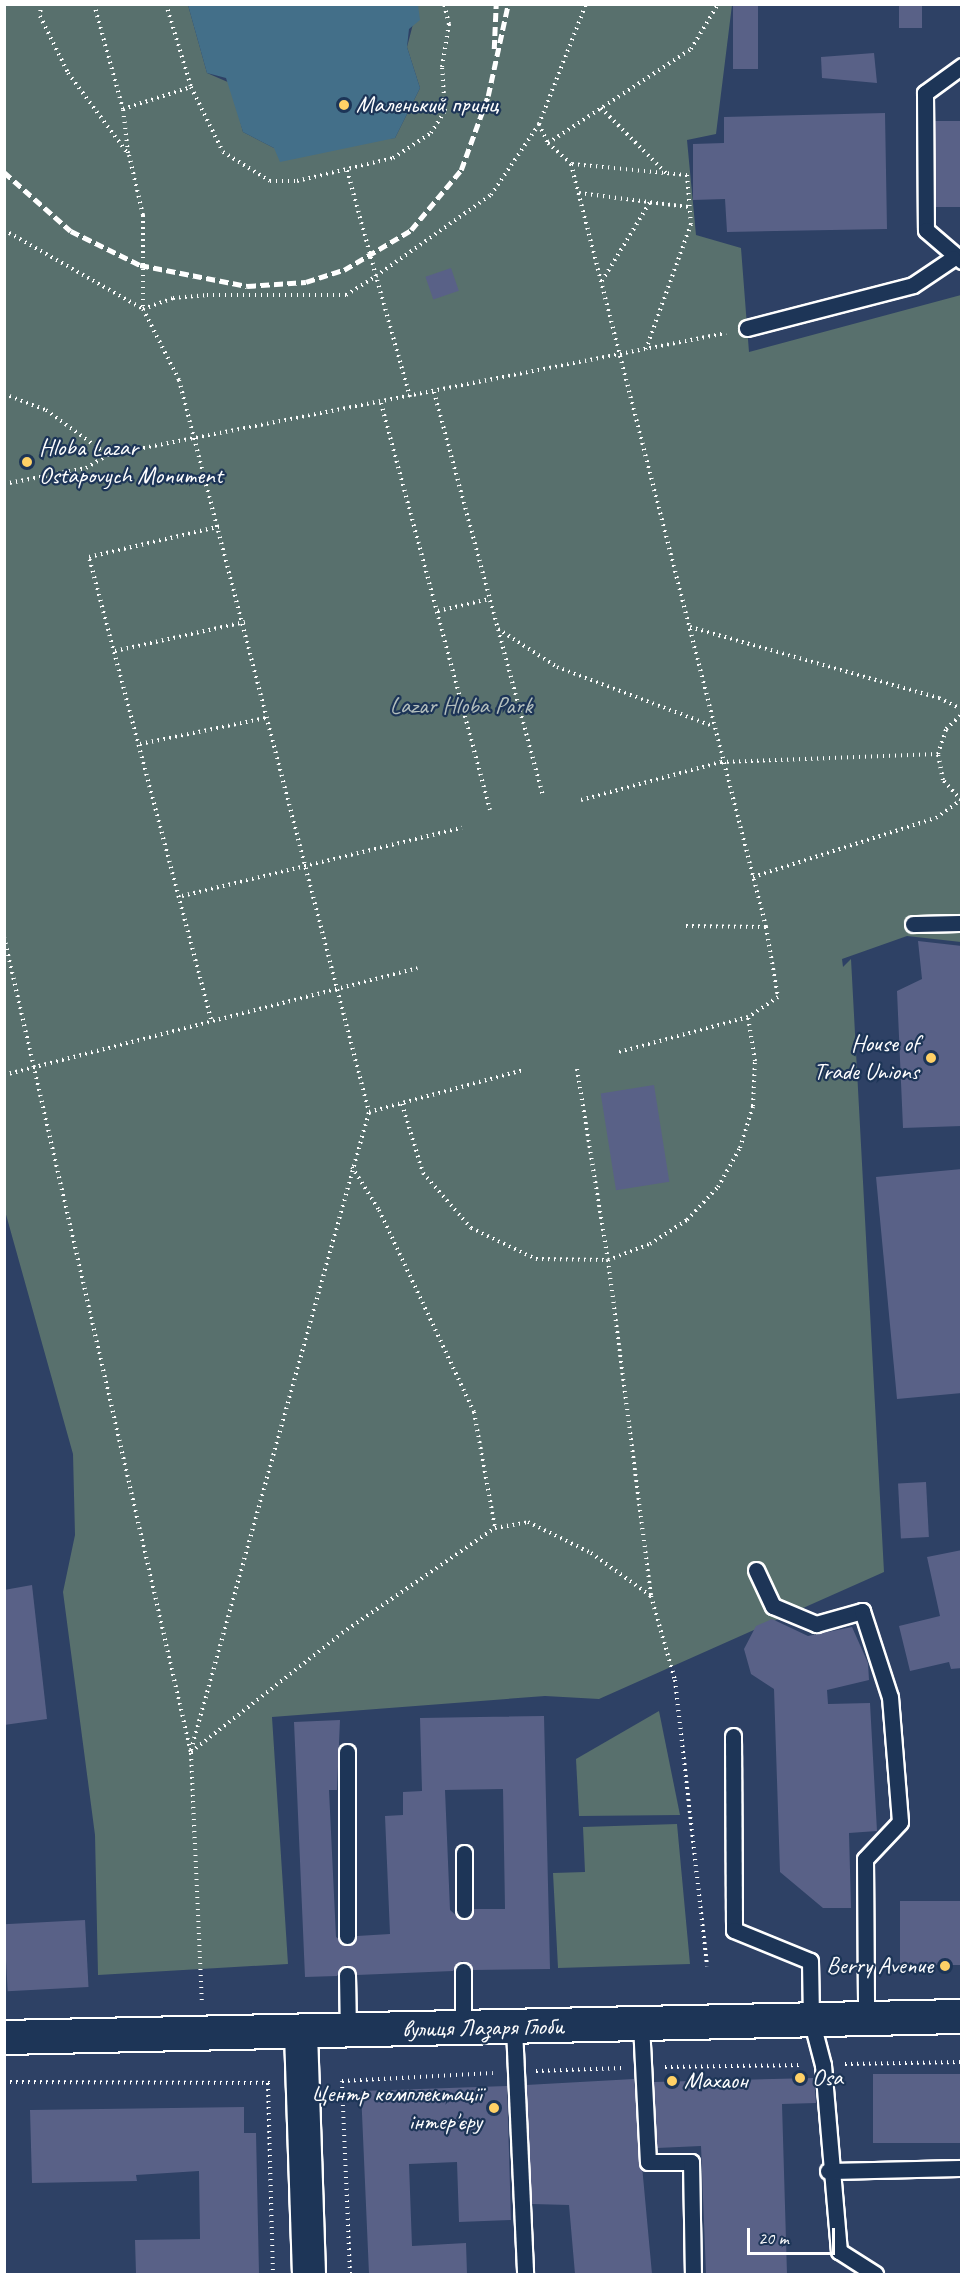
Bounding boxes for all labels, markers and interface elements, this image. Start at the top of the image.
place label: Маленький принц [356,91,498,119]
marker: Маленький принц [337,98,351,112]
place label: Hloba Lazar Ostapovych Monument [39,434,224,490]
marker: Hloba Lazar Ostapovych Monument [20,455,34,469]
park label: Lazar Hloba Park [390,692,532,720]
place label: House of Trade Unions [814,1030,919,1086]
marker: House of Trade Unions [924,1051,938,1065]
place label: Berry Avenue [826,1952,933,1980]
marker: Berry Avenue [938,1959,952,1973]
street label: вулиця Лазаря Глоби [402,2012,564,2044]
place label: Osa [812,2064,843,2092]
place label: Махаон [684,2067,748,2095]
marker: Osa [793,2071,807,2085]
marker: Махаон [665,2074,679,2088]
place label: Центр комплектації інтер'єру [312,2080,482,2136]
marker: Центр комплектації інтер'єру [487,2101,501,2115]
scale bar [750,2216,838,2254]
text: 20 m [758,2227,789,2249]

